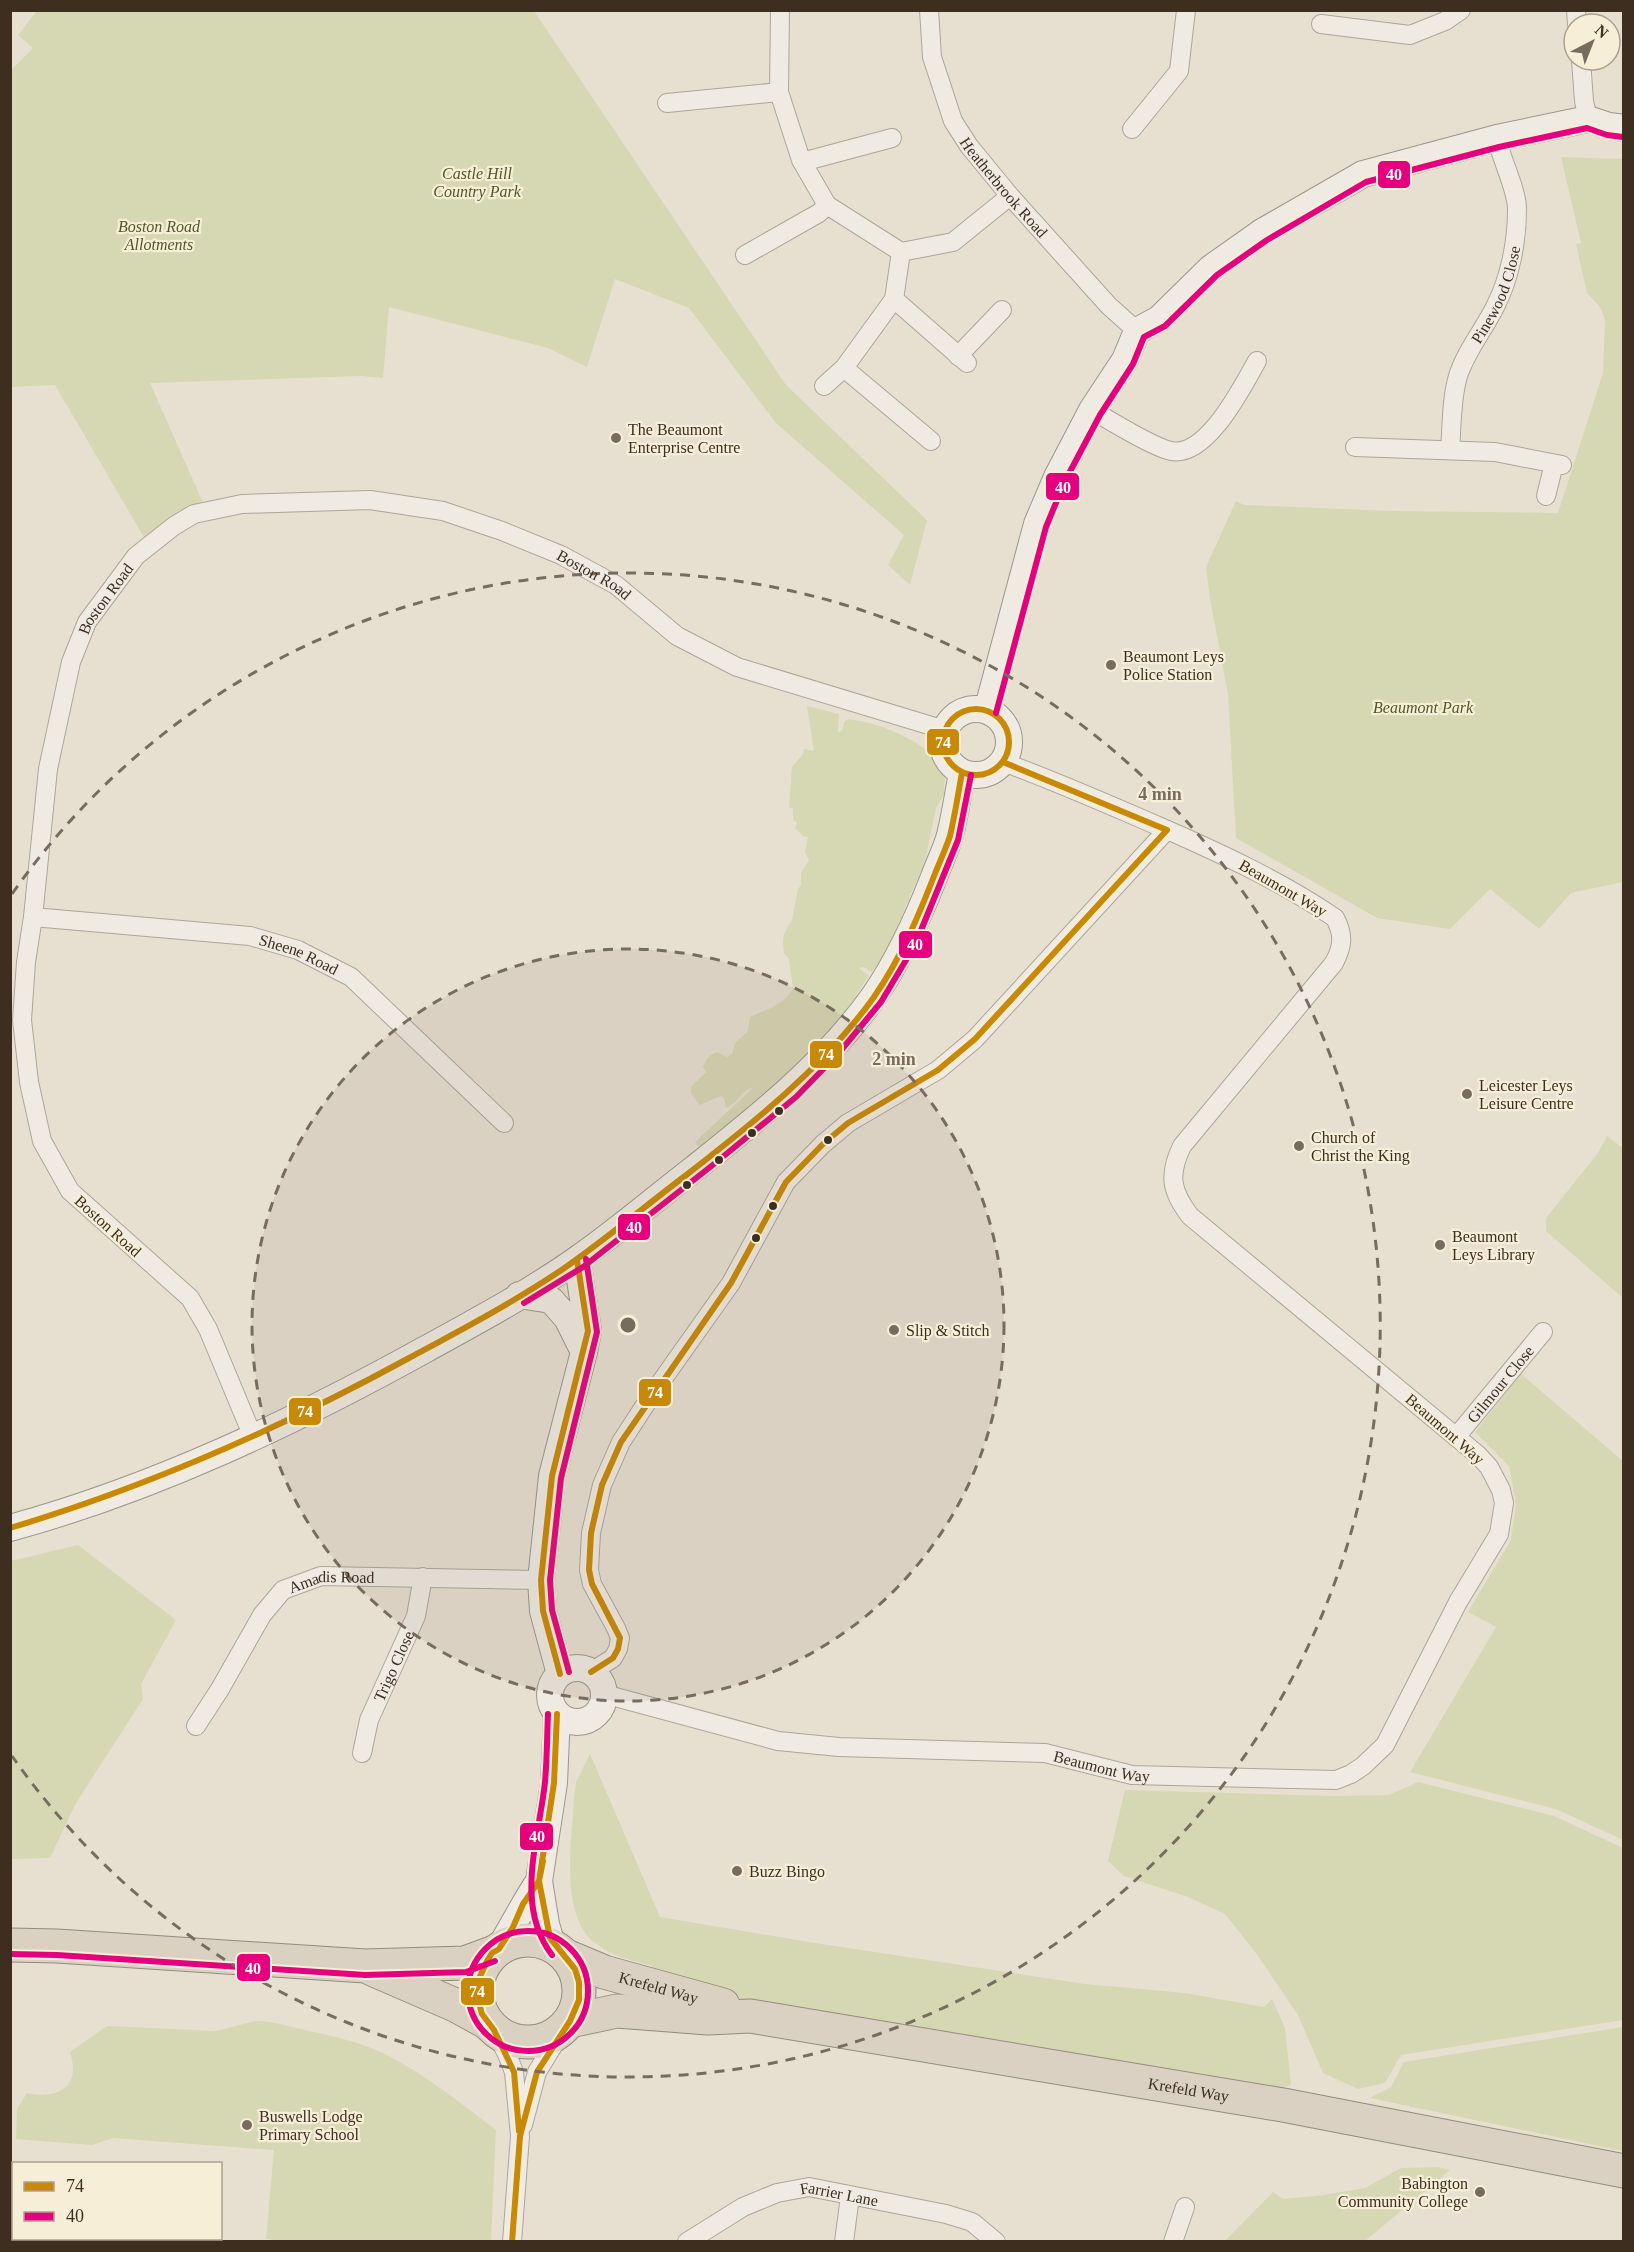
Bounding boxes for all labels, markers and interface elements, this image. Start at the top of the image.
north arrow [1562,12,1622,72]
text: N [1592,21,1612,42]
street label: Heatherbrook Road [957,134,1051,240]
line badge: 40 [1377,160,1411,189]
park label: Castle Hill Country Park [433,165,522,201]
text: 40 [1386,166,1402,183]
park label: Boston Road Allotments [118,218,201,253]
street label: Pinewood Close [1467,244,1523,346]
place label: The Beaumont Enterprise Centre [628,421,740,457]
marker: The Beaumont Enterprise Centre [609,431,623,445]
line badge: 40 [1045,472,1080,501]
text: 40 [1055,479,1071,496]
street label: Boston Road [554,546,635,603]
street label: Boston Road [75,560,136,637]
place label: Beaumont Leys Police Station [1123,648,1224,683]
marker: Beaumont Leys Police Station [1104,658,1118,672]
park label: Beaumont Park [1373,699,1474,716]
line badge: 74 [926,728,960,756]
text: 74 [935,734,951,751]
text: 4 min [1138,784,1182,804]
street label: Beaumont Way [1236,856,1330,921]
line badge: 40 [898,930,933,959]
street label: Sheene Road [257,931,341,978]
text: 40 [907,936,923,953]
line badge: 74 [809,1040,843,1069]
text: 74 [818,1046,834,1063]
text: 2 min [872,1049,916,1069]
place label: Leicester Leys Leisure Centre [1479,1077,1574,1112]
marker: Leicester Leys Leisure Centre [1460,1087,1474,1101]
unlabelled marker [773,1105,785,1117]
unlabelled marker [746,1127,758,1139]
place label: Church of Christ the King [1311,1129,1410,1165]
unlabelled marker [822,1134,834,1146]
marker: Church of Christ the King [1292,1139,1306,1153]
unlabelled marker [713,1154,725,1166]
unlabelled marker [681,1179,693,1191]
street label: Boston Road [71,1192,145,1260]
unlabelled marker [767,1200,779,1212]
line badge: 40 [617,1213,651,1241]
text: 40 [626,1219,642,1236]
place label: Beaumont Leys Library [1452,1228,1535,1264]
unlabelled marker [750,1232,762,1244]
marker: Beaumont Leys Library [1433,1238,1447,1252]
centre of rings [618,1315,638,1335]
place label: Slip & Stitch [906,1322,990,1340]
marker: Slip & Stitch [887,1323,901,1337]
street label: Gilmour Close [1463,1342,1537,1426]
line badge: 74 [638,1378,672,1407]
text: 74 [647,1384,663,1401]
street label: Beaumont Way [1402,1390,1488,1468]
line badge: 74 [288,1397,322,1426]
text: 74 [297,1403,313,1420]
street label: Amadis Road [286,1567,375,1596]
street label: Trigo Close [370,1628,417,1704]
street label: Beaumont Way [1052,1747,1150,1785]
line badge: 40 [519,1822,554,1851]
text: 40 [529,1828,545,1845]
place label: Buzz Bingo [749,1863,825,1881]
marker: Buzz Bingo [730,1864,744,1878]
line badge: 40 [236,1953,271,1982]
text: 40 [245,1960,261,1977]
street label: Krefeld Way [617,1968,700,2007]
line badge: 74 [460,1977,495,2006]
text: 74 [469,1983,485,2000]
street label: Krefeld Way [1147,2074,1230,2105]
place label: Buswells Lodge Primary School [259,2108,363,2144]
marker: Buswells Lodge Primary School [240,2118,254,2132]
legend [12,2162,222,2240]
place label: Babington Community College [1338,2175,1468,2211]
text: 74 [66,2176,84,2196]
street label: Farrier Lane [798,2179,880,2209]
marker: Babington Community College [1473,2185,1487,2199]
text: 40 [66,2206,84,2226]

